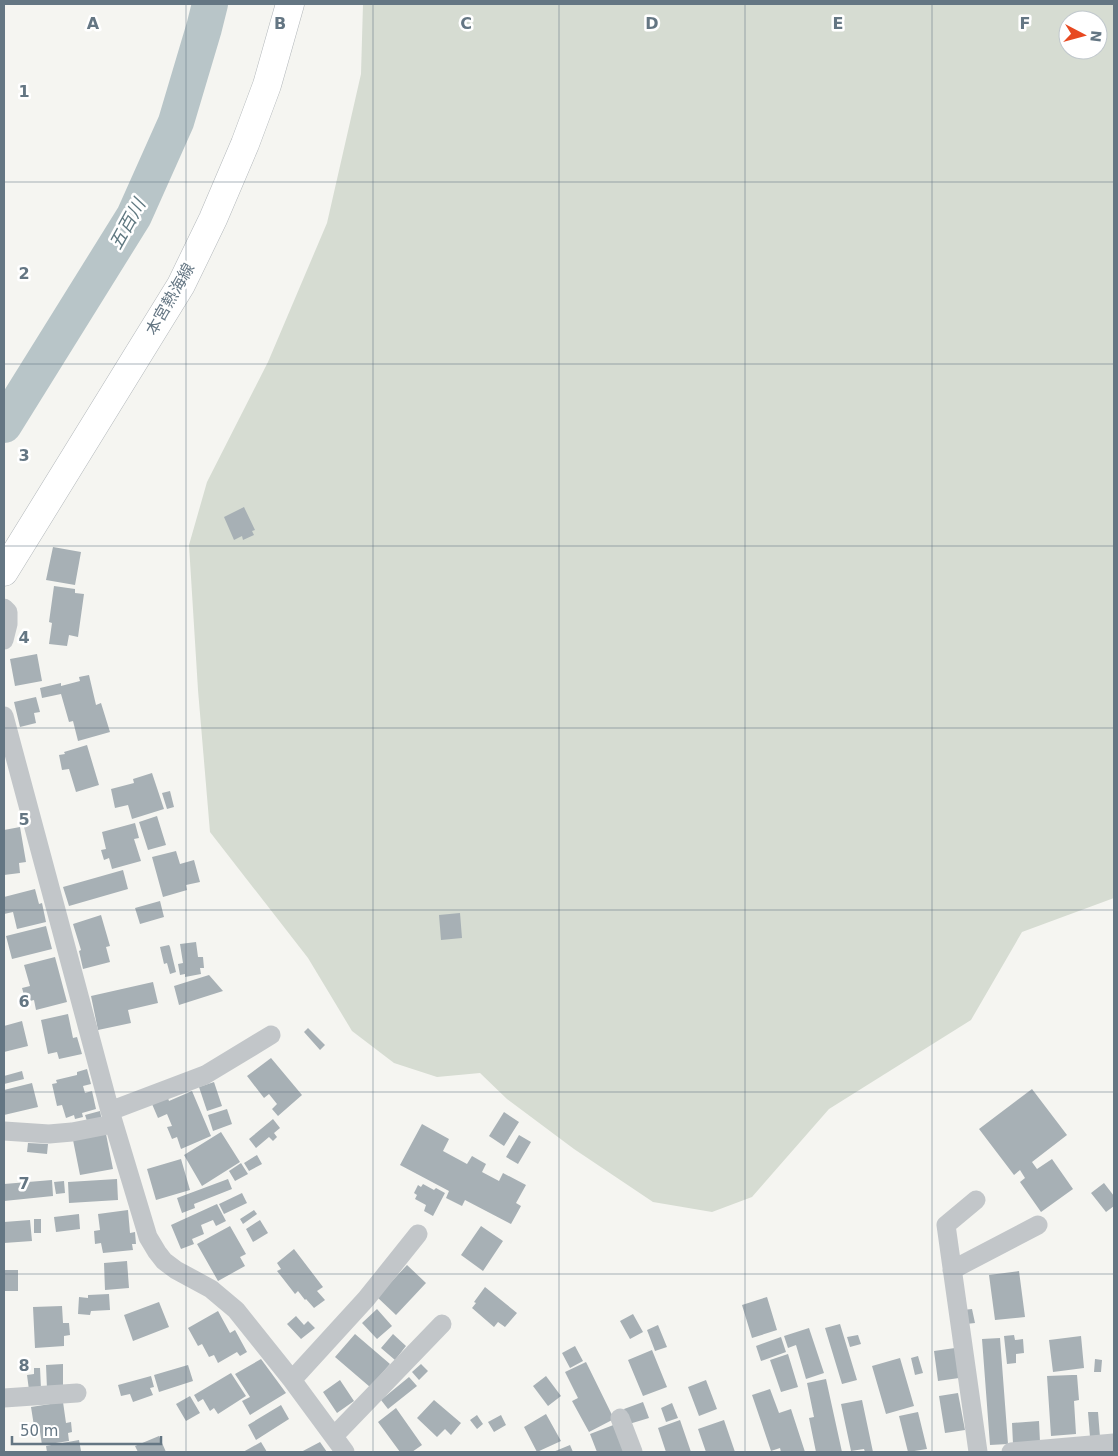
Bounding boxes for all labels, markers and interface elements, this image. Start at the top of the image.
north arrow [1058,10,1108,60]
text: A [87,14,100,33]
text: B [274,14,286,33]
text: C [460,14,472,33]
text: D [645,14,659,33]
text: E [833,14,843,33]
text: F [1020,14,1030,33]
text: N [1087,30,1104,43]
text: 1 [18,82,30,101]
water label: 五百川 [105,194,150,253]
street label: 本宮熱海線 [142,260,198,338]
text: 2 [18,264,30,283]
text: 3 [18,446,30,465]
text: 4 [18,628,30,647]
text: 5 [18,810,30,829]
text: 6 [18,992,30,1011]
text: 7 [18,1174,30,1193]
text: 8 [18,1356,30,1375]
scale bar [12,1414,161,1446]
text: 50 m [20,1422,58,1440]

